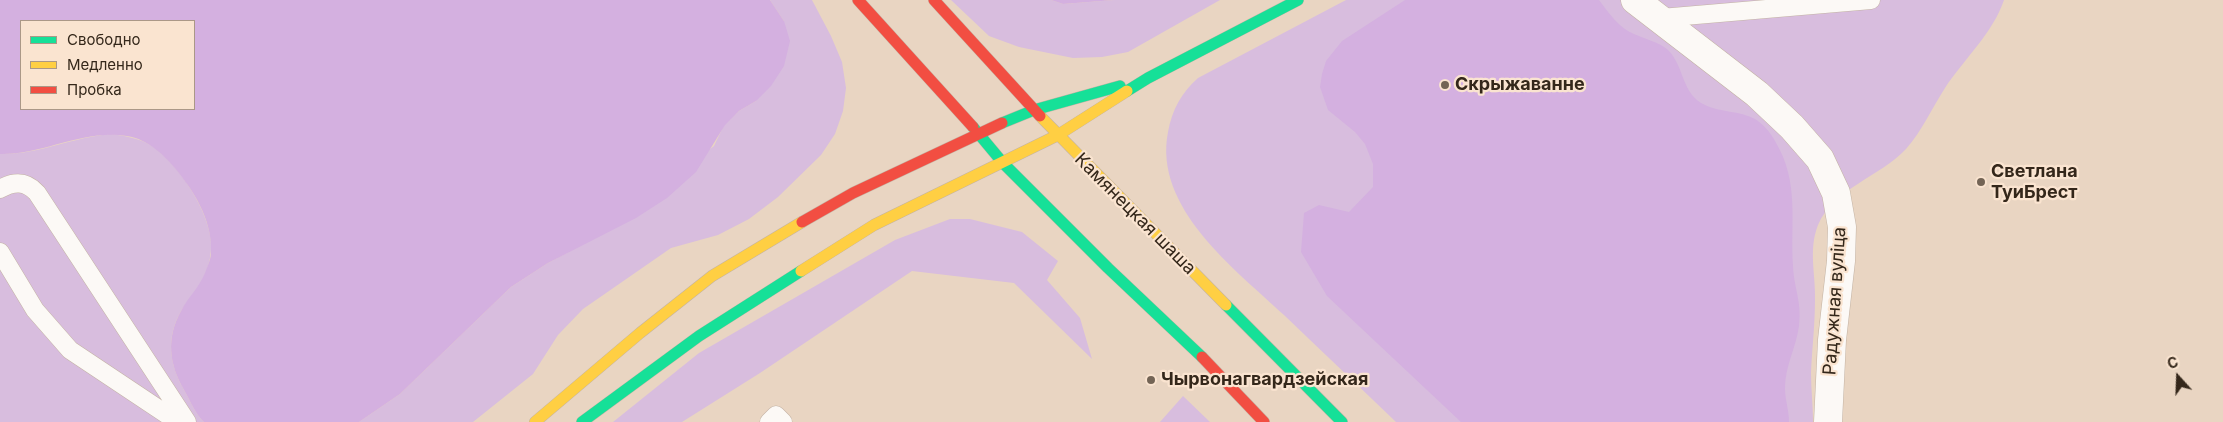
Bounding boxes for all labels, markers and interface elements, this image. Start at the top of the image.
legend [20,20,195,110]
text: Свободно [67,30,141,49]
text: Медленно [67,55,143,74]
place label: Скрыжаванне [1455,74,1585,96]
marker: Скрыжаванне [1439,79,1451,91]
text: Пробка [67,80,122,99]
street label: Камянецкая шаша [1070,149,1200,279]
place label: Светлана ТуиБрест [1991,161,2078,203]
marker: Светлана ТуиБрест [1975,176,1987,188]
street label: Радужная вуліца [1819,226,1851,376]
north arrow [2153,352,2203,402]
text: С [2165,353,2180,372]
place label: Чырвонагвардзейская [1161,369,1368,391]
marker: Чырвонагвардзейская [1145,374,1157,386]

